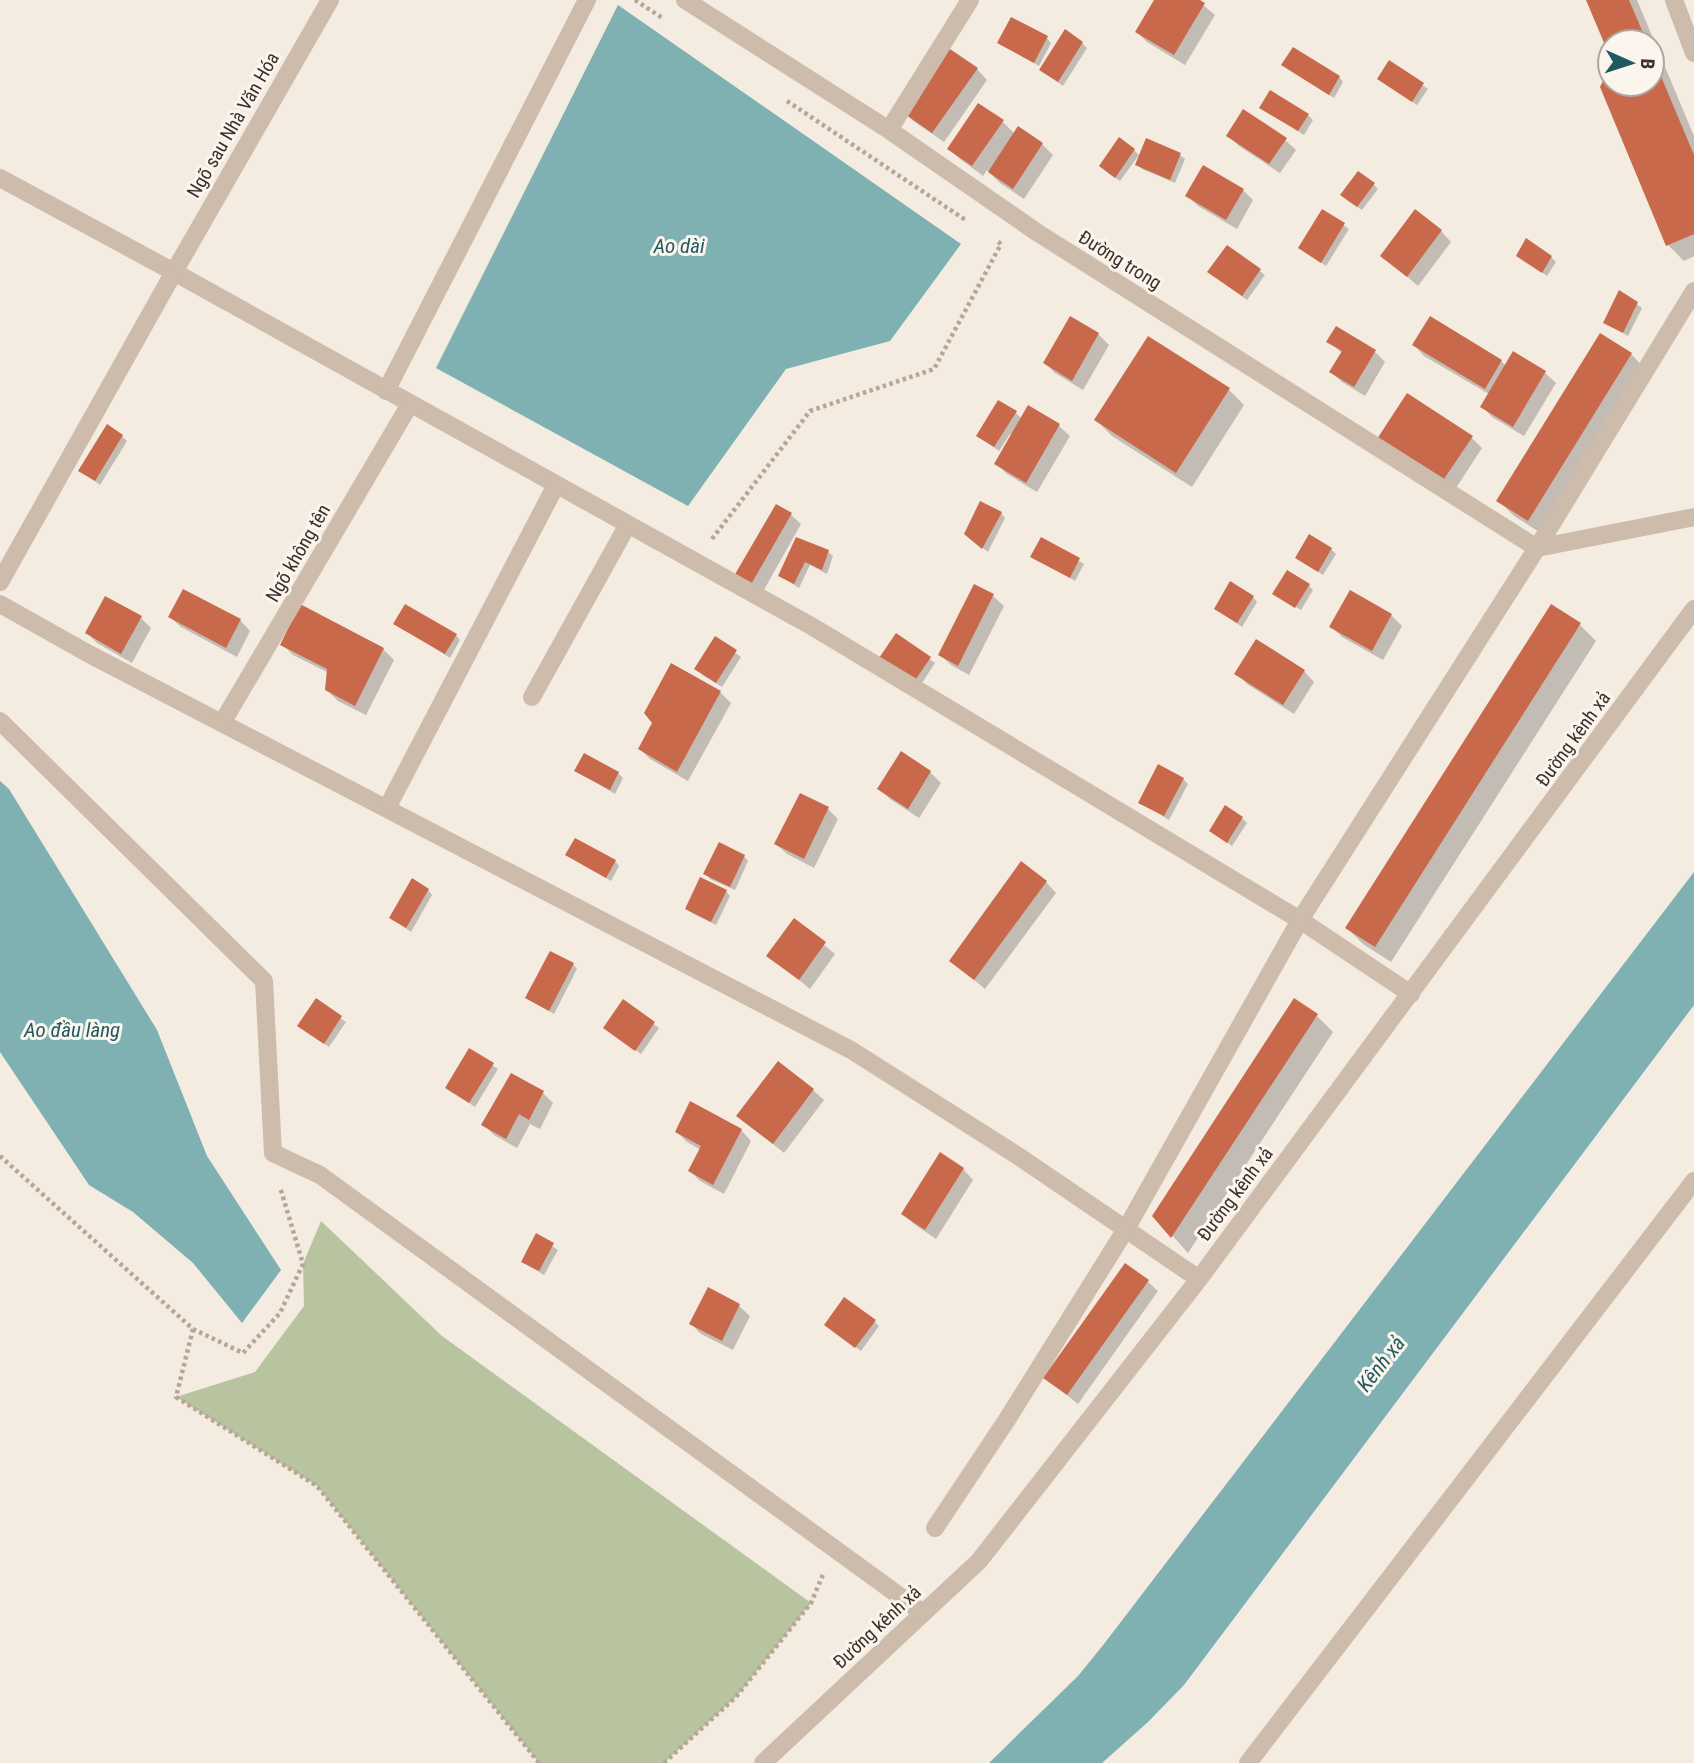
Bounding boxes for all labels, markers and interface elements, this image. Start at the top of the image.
north arrow [1596,28,1666,98]
street label: Ngõ sau Nhà Văn Hóa [182,48,284,202]
text: B [1636,58,1659,70]
street label: Đường trong [1074,225,1166,295]
water label: Ao dài [652,234,705,258]
street label: Ngõ không tên [261,500,335,606]
street label: Đường kênh xả [1531,687,1615,791]
water label: Ao đầu làng [23,1018,120,1042]
street label: Đường kênh xả [1192,1143,1278,1245]
water label: Kênh xả [1352,1332,1410,1396]
street label: Đường kênh xả [828,1581,926,1673]

